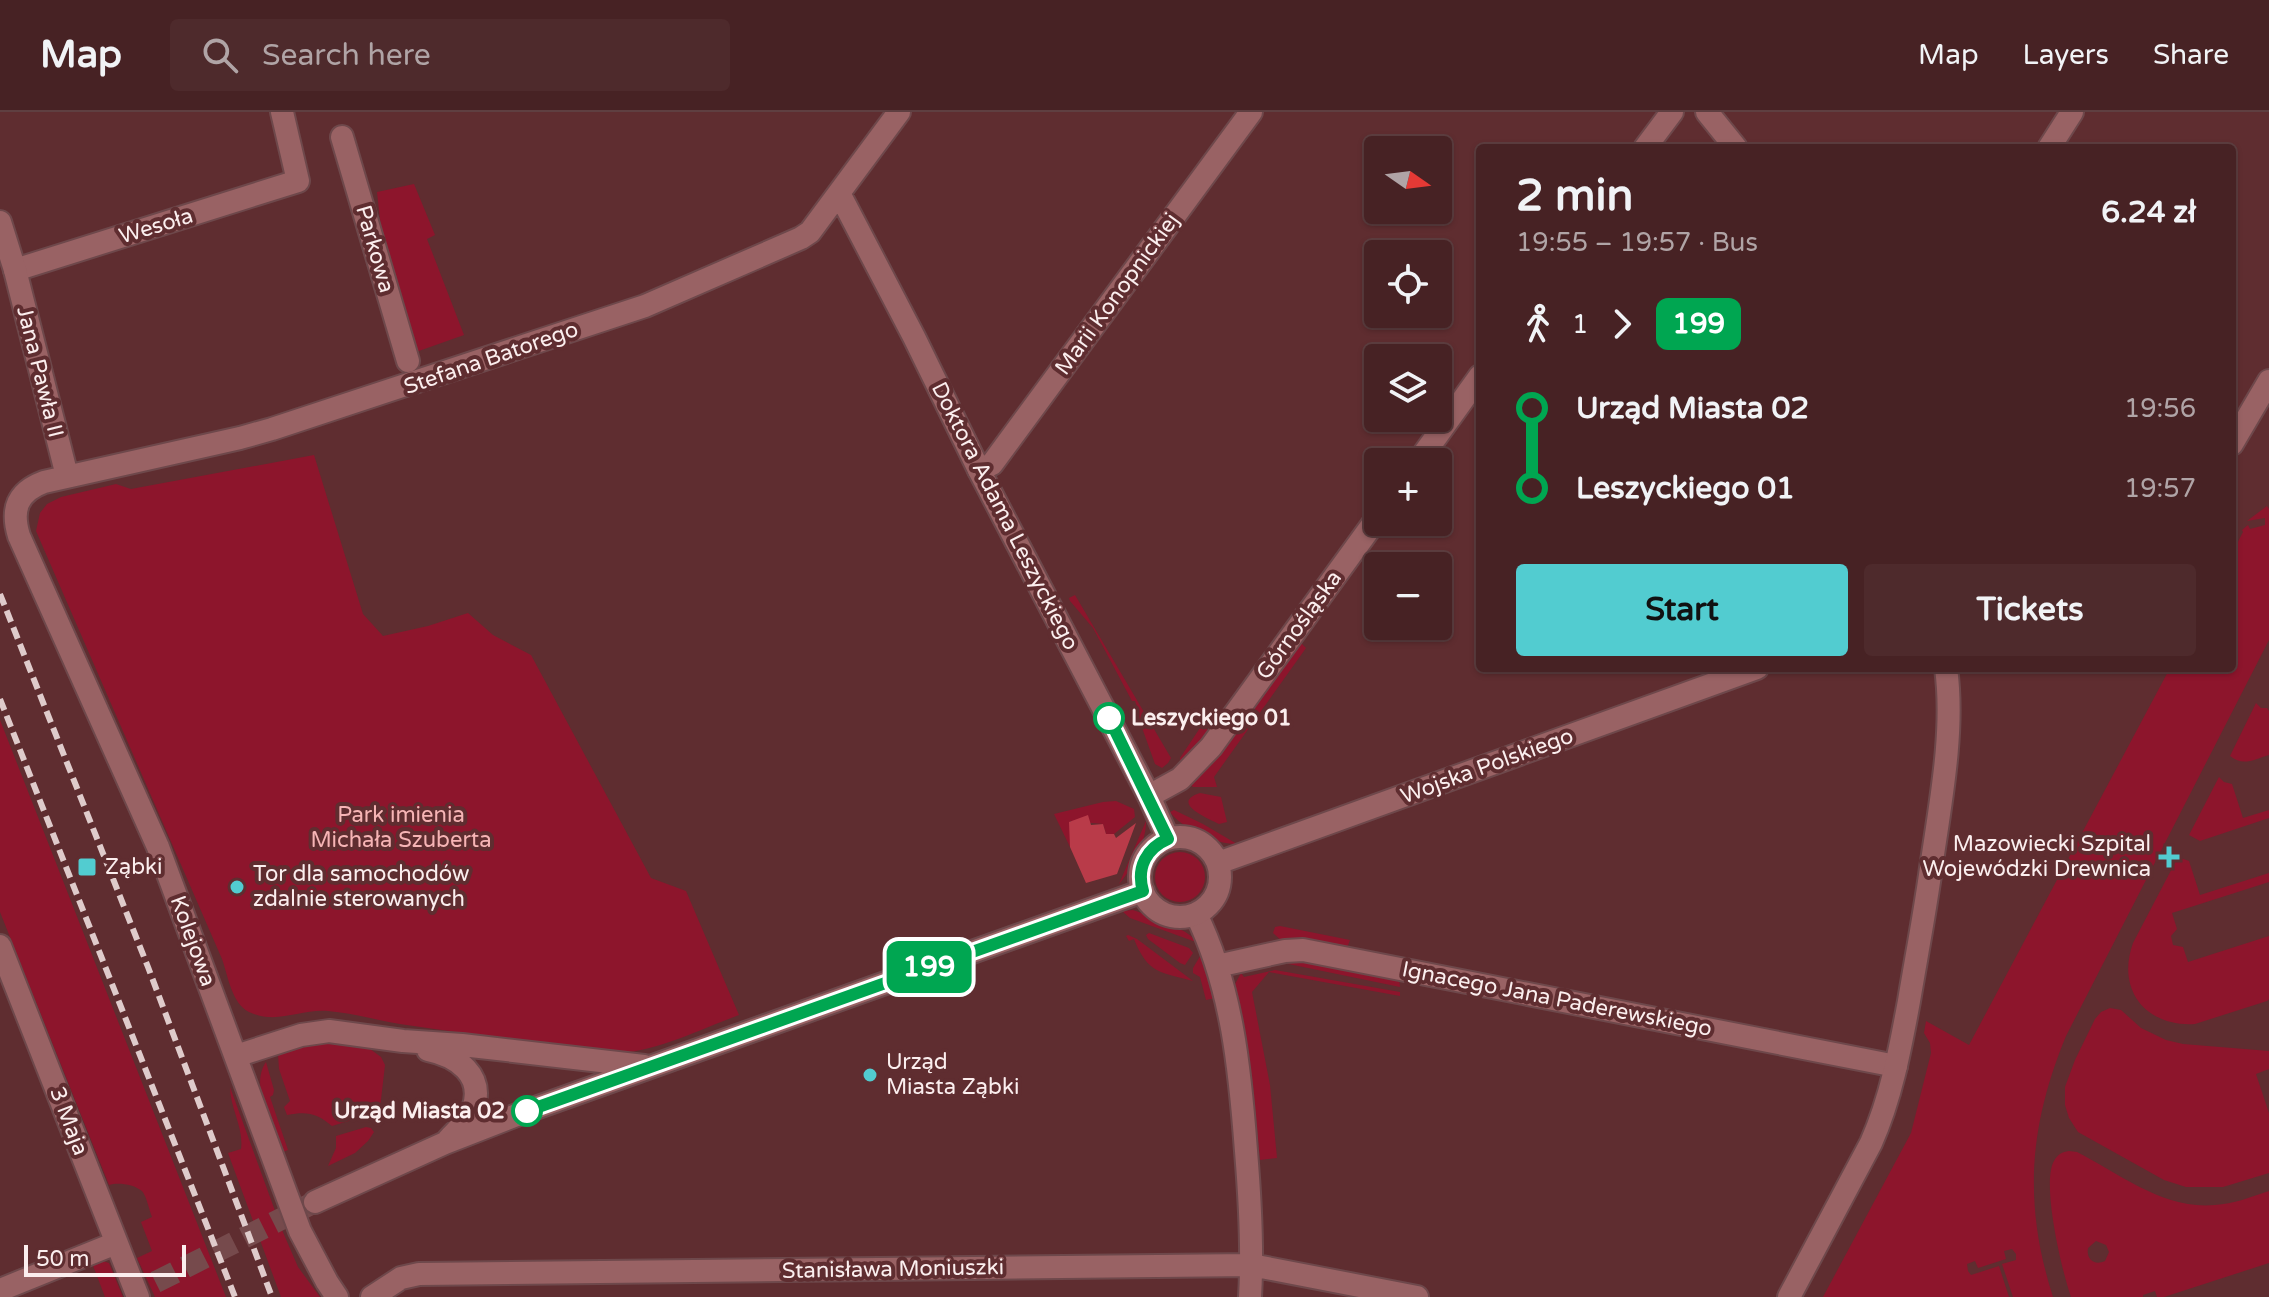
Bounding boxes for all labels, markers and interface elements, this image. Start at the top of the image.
search box [170,19,730,91]
text: Map [40,32,122,78]
icon: search [198,33,242,77]
text: Search here [262,37,431,74]
text: Map [1918,38,1979,72]
text: Layers [2023,38,2109,72]
text: Share [2153,38,2229,72]
north arrow [1364,136,1452,224]
map controls [1364,136,1452,640]
text: 2 min [1516,170,1633,223]
text: 6.24 zł [2101,194,2196,231]
street label: Parkowa [350,202,400,296]
street label: Wesoła [116,203,196,249]
street label: Marii Konopnickiej [1050,208,1184,380]
text: 19:55 – 19:57 · Bus [1516,227,1758,258]
button: locate [1364,240,1452,328]
icon: walk [1516,302,1560,346]
icon: forward [1600,302,1644,346]
street label: Jana Pawła II [11,304,69,440]
text: 199 [1672,307,1725,341]
text: 1 [1572,309,1588,340]
street label: Stefana Batorego [401,316,581,400]
button: layers [1364,344,1452,432]
street label: Doktora Adama Leszyckiego [926,378,1084,654]
text: Urząd Miasta 02 [1576,390,1809,427]
text: 19:56 [2124,393,2196,424]
button: + [1364,448,1452,536]
text: Leszyckiego 01 [1576,470,1795,507]
text: 19:57 [2124,473,2196,504]
button: − [1364,552,1452,640]
button: Start [1516,564,1848,656]
button: Tickets [1864,564,2196,656]
street label: Górnośląska [1251,566,1347,684]
marker: Leszyckiego 01 [1094,703,1124,733]
place label: Leszyckiego 01 [1131,705,1292,731]
street label: Wojska Polskiego [1397,723,1577,809]
park label: Park imienia Michała Szuberta [310,802,492,853]
place label: Mazowiecki Szpital Wojewódzki Drewnica [1923,831,2151,882]
marker: Mazowiecki Szpital Wojewódzki Drewnica [2158,846,2180,868]
place label: Ząbki [105,854,163,880]
marker: Ząbki [76,856,98,878]
place label: Tor dla samochodów zdalnie sterowanych [253,861,469,912]
marker: Tor dla samochodów zdalnie sterowanych [228,878,246,896]
street label: Kolejowa [165,892,221,990]
line badge: 199 [883,941,975,993]
text: 199 [903,950,955,984]
street label: Ignacego Jana Paderewskiego [1400,956,1714,1042]
place label: Urząd Miasta Ząbki [886,1049,1019,1100]
marker: Urząd Miasta Ząbki [861,1066,879,1084]
street label: 3 Maja [44,1083,94,1159]
marker: Urząd Miasta 02 [512,1096,542,1126]
place label: Urząd Miasta 02 [334,1098,505,1124]
scale bar [24,1241,186,1277]
text: 50 m [36,1246,90,1272]
street label: Stanisława Moniuszki [782,1254,1004,1284]

